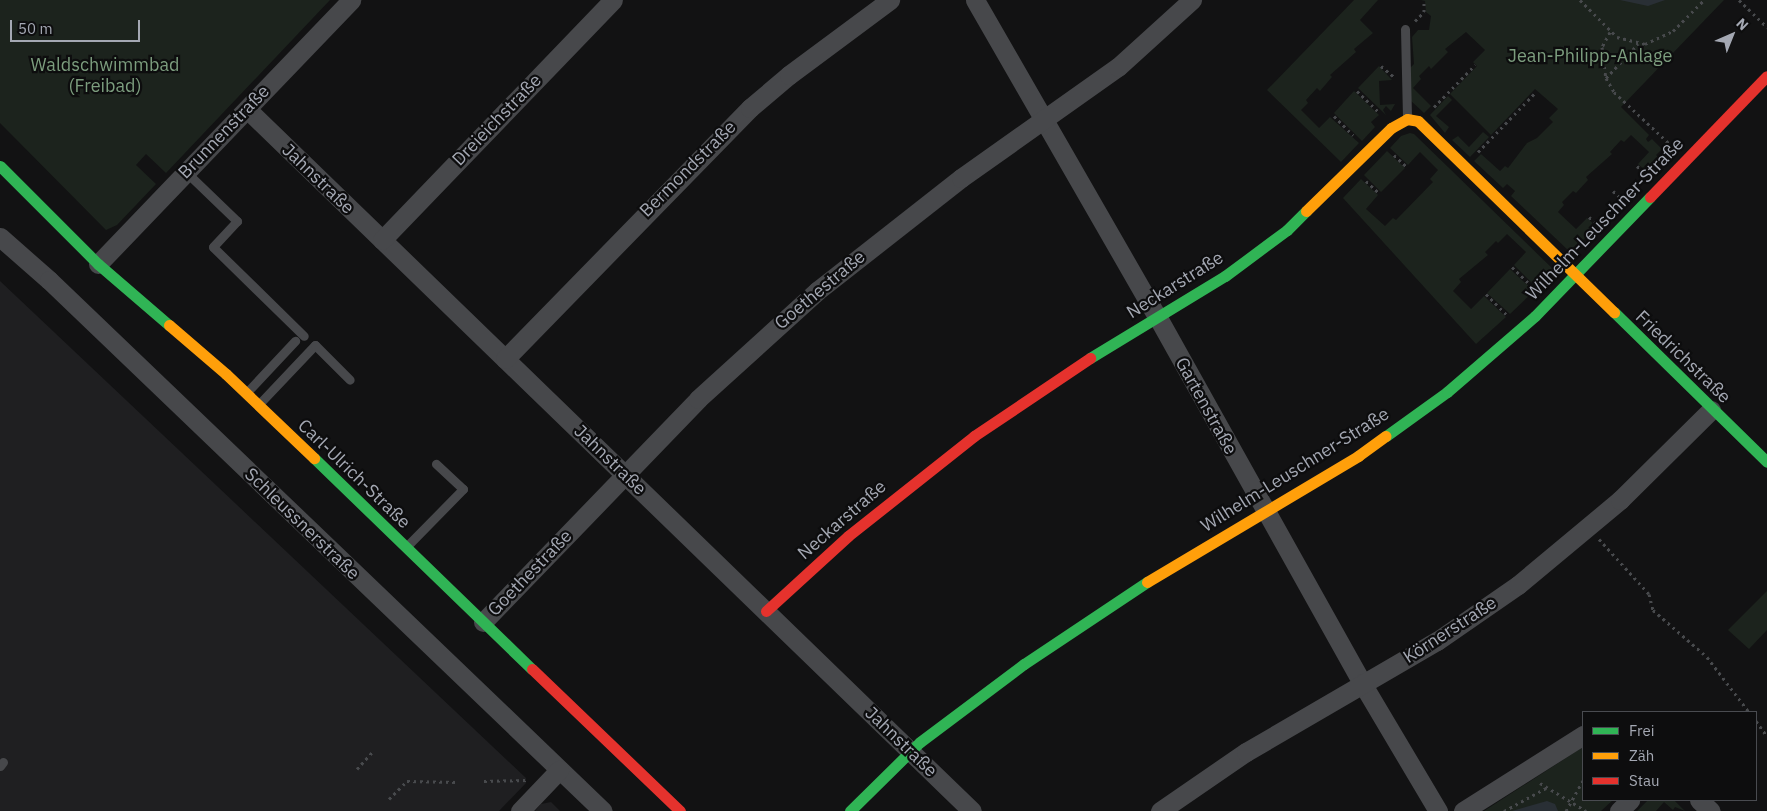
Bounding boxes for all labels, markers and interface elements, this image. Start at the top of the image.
scale bar [12,10,142,42]
north arrow [1707,10,1757,60]
text: N [1733,14,1752,34]
text: 50 m [18,19,53,38]
park label: Jean-Philipp-Anlage [1508,45,1672,67]
park label: Waldschwimmbad (Freibad) [30,55,180,98]
street label: Dreieichstraße [448,70,546,170]
street label: Brunnenstraße [174,81,274,183]
street label: Bermondstraße [635,116,741,222]
street label: Wilhelm-Leuschner-Straße [1522,133,1688,305]
street label: Jahnstraße [277,139,359,219]
street label: Goethestraße [770,246,870,334]
street label: Neckarstraße [1123,247,1227,323]
street label: Friedrichstraße [1631,306,1735,408]
street label: Gartenstraße [1170,354,1242,458]
street label: Wilhelm-Leuschner-Straße [1197,403,1393,537]
street label: Carl-Ulrich-Straße [293,415,415,533]
street label: Jahnstraße [569,420,651,500]
street label: Schleussnerstraße [240,464,364,584]
street label: Neckarstraße [793,476,891,564]
street label: Goethestraße [484,525,576,621]
street label: Körnerstraße [1399,592,1501,668]
street label: Jahnstraße [860,702,942,782]
legend [1582,711,1757,801]
text: Frei [1629,721,1655,740]
text: Zäh [1629,746,1654,765]
text: Stau [1629,771,1660,790]

